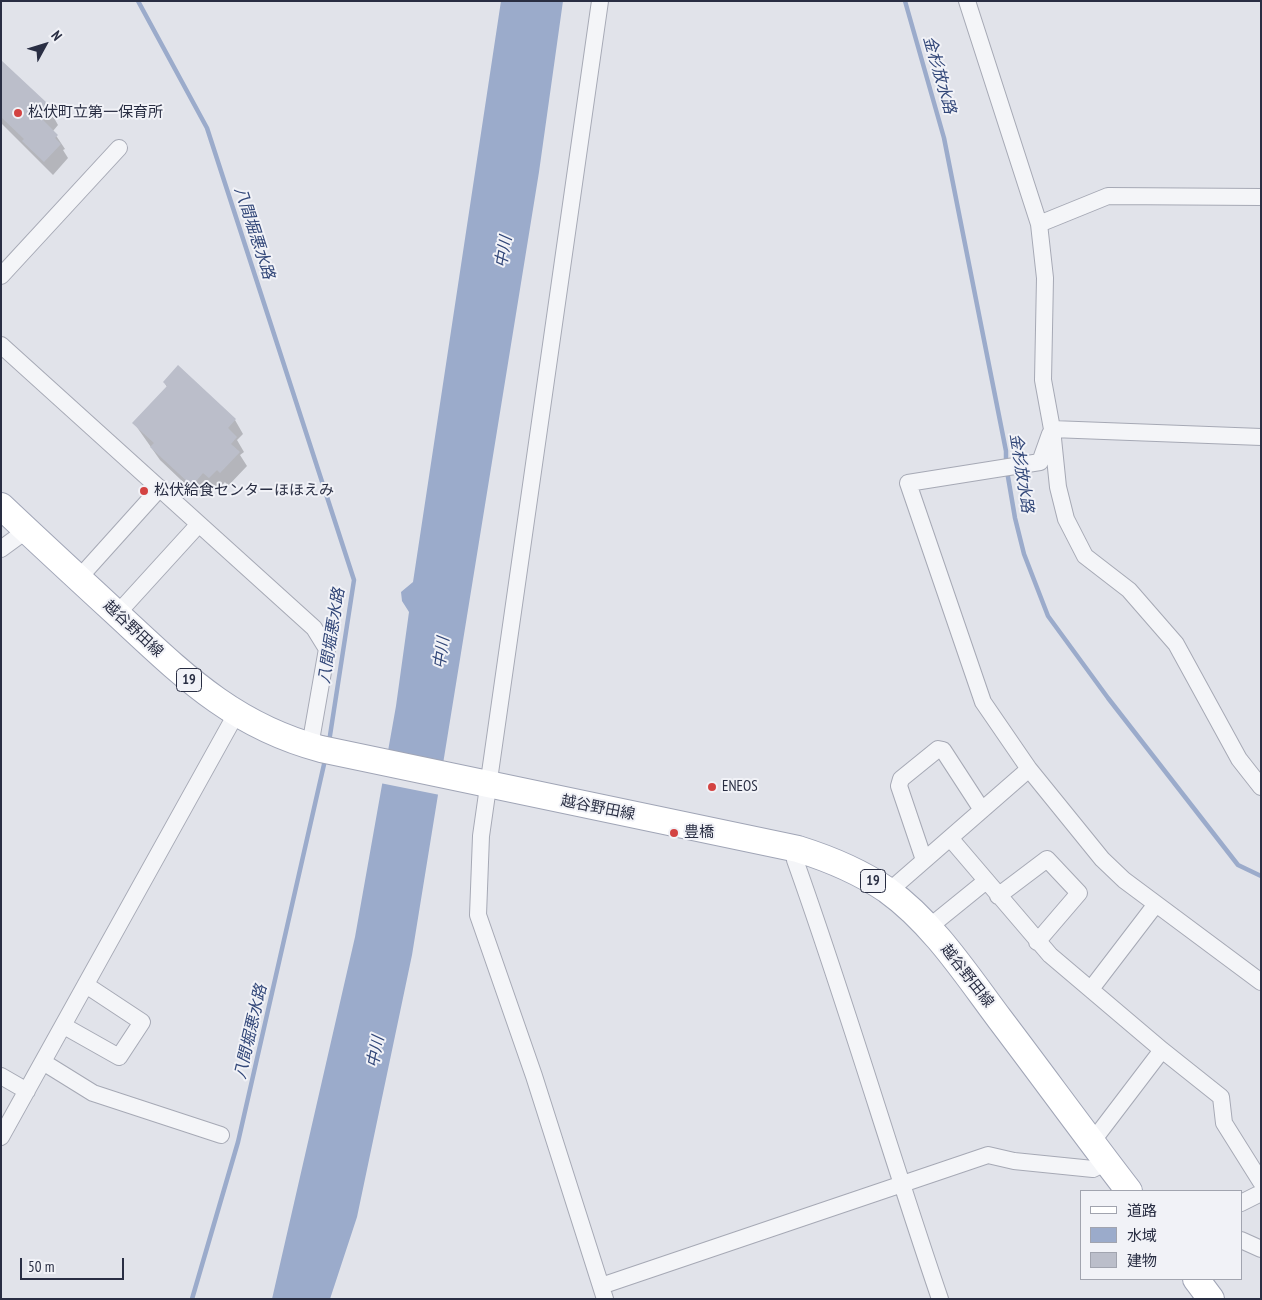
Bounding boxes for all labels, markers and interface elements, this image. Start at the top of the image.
north arrow [20,20,70,70]
text: N [47,27,66,44]
water label: 金杉放水路 [919,34,959,116]
place label: 松伏町立第一保育所 [28,104,163,122]
marker: 松伏町立第一保育所 [12,107,24,119]
water label: 八間堀悪水路 [230,184,278,282]
water label: 中川 [492,235,516,269]
water label: 金杉放水路 [1005,432,1037,514]
place label: 松伏給食センターほほえみ [154,482,334,500]
marker: 松伏給食センターほほえみ [138,485,150,497]
water label: 八間堀悪水路 [315,587,349,685]
street label: 越谷野田線 [99,597,167,661]
water label: 中川 [430,636,454,670]
road number: 19 [176,668,202,692]
place label: ENEOS [722,778,758,796]
marker: ENEOS [706,781,718,793]
street label: 越谷野田線 [559,792,637,824]
place label: 豊橋 [684,824,714,842]
marker: 豊橋 [668,827,680,839]
road number: 19 [860,869,886,892]
street label: 越谷野田線 [937,941,997,1011]
water label: 八間堀悪水路 [231,983,271,1081]
water label: 中川 [364,1034,388,1070]
legend [1080,1190,1242,1280]
text: 道路 [1127,1201,1157,1220]
text: 水域 [1127,1226,1157,1245]
scale bar [22,1248,126,1280]
text: 建物 [1127,1251,1157,1270]
text: 50 m [28,1257,54,1276]

